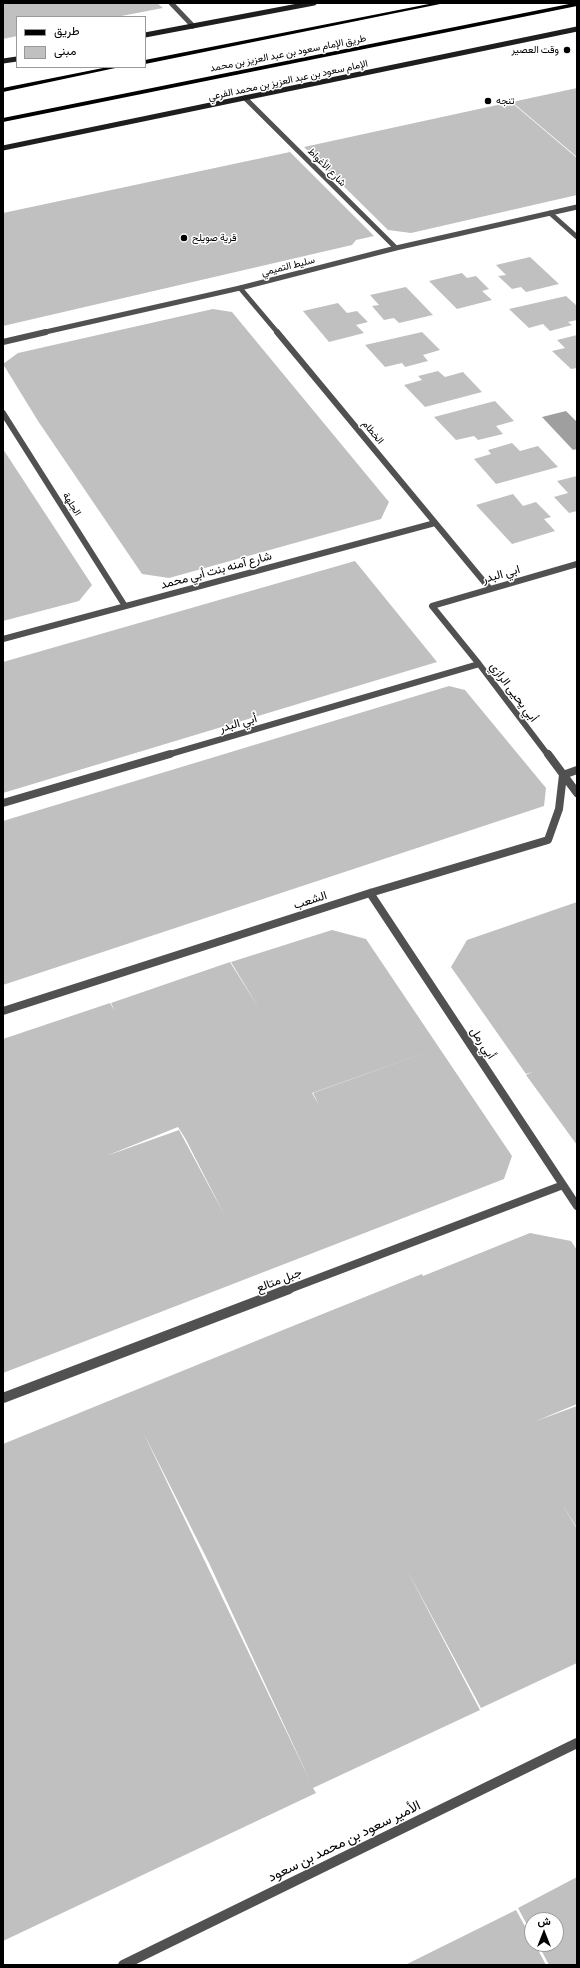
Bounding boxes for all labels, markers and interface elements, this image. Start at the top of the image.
legend [16,16,146,68]
text: طريق [54,23,79,37]
street label: طريق الإمام سعود بن عبد العزيز بن محمد [209,32,367,74]
text: مبنى [54,43,76,57]
place label: وقت العصير [511,44,559,56]
marker: وقت العصير [562,45,572,55]
street label: الإمام سعود بن عبد العزيز بن محمد الفرعي [207,57,369,103]
place label: تنجه [496,95,515,107]
marker: تنجه [483,96,493,106]
street label: شارع الأغواط [305,145,349,189]
place label: قرية صويلح [192,232,237,244]
marker: قرية صويلح [179,233,189,243]
street label: سليط التميمي [260,254,316,278]
street label: الخطام [360,418,386,446]
street label: الجلهة [60,490,84,518]
street label: شارع آمنه بنت أبي محمد [159,548,273,592]
street label: ابي البدر [481,562,521,586]
street label: أبي يحيى الرازي [487,659,541,725]
street label: أبي البدر [218,711,258,735]
street label: الشعب [291,888,329,912]
street label: أبي رمل [467,1024,499,1062]
street label: جبل متالع [254,1265,304,1295]
street label: الأمير سعود بن محمد بن سعود [265,1797,423,1885]
north arrow [524,1912,564,1952]
text: ش [537,1914,551,1927]

